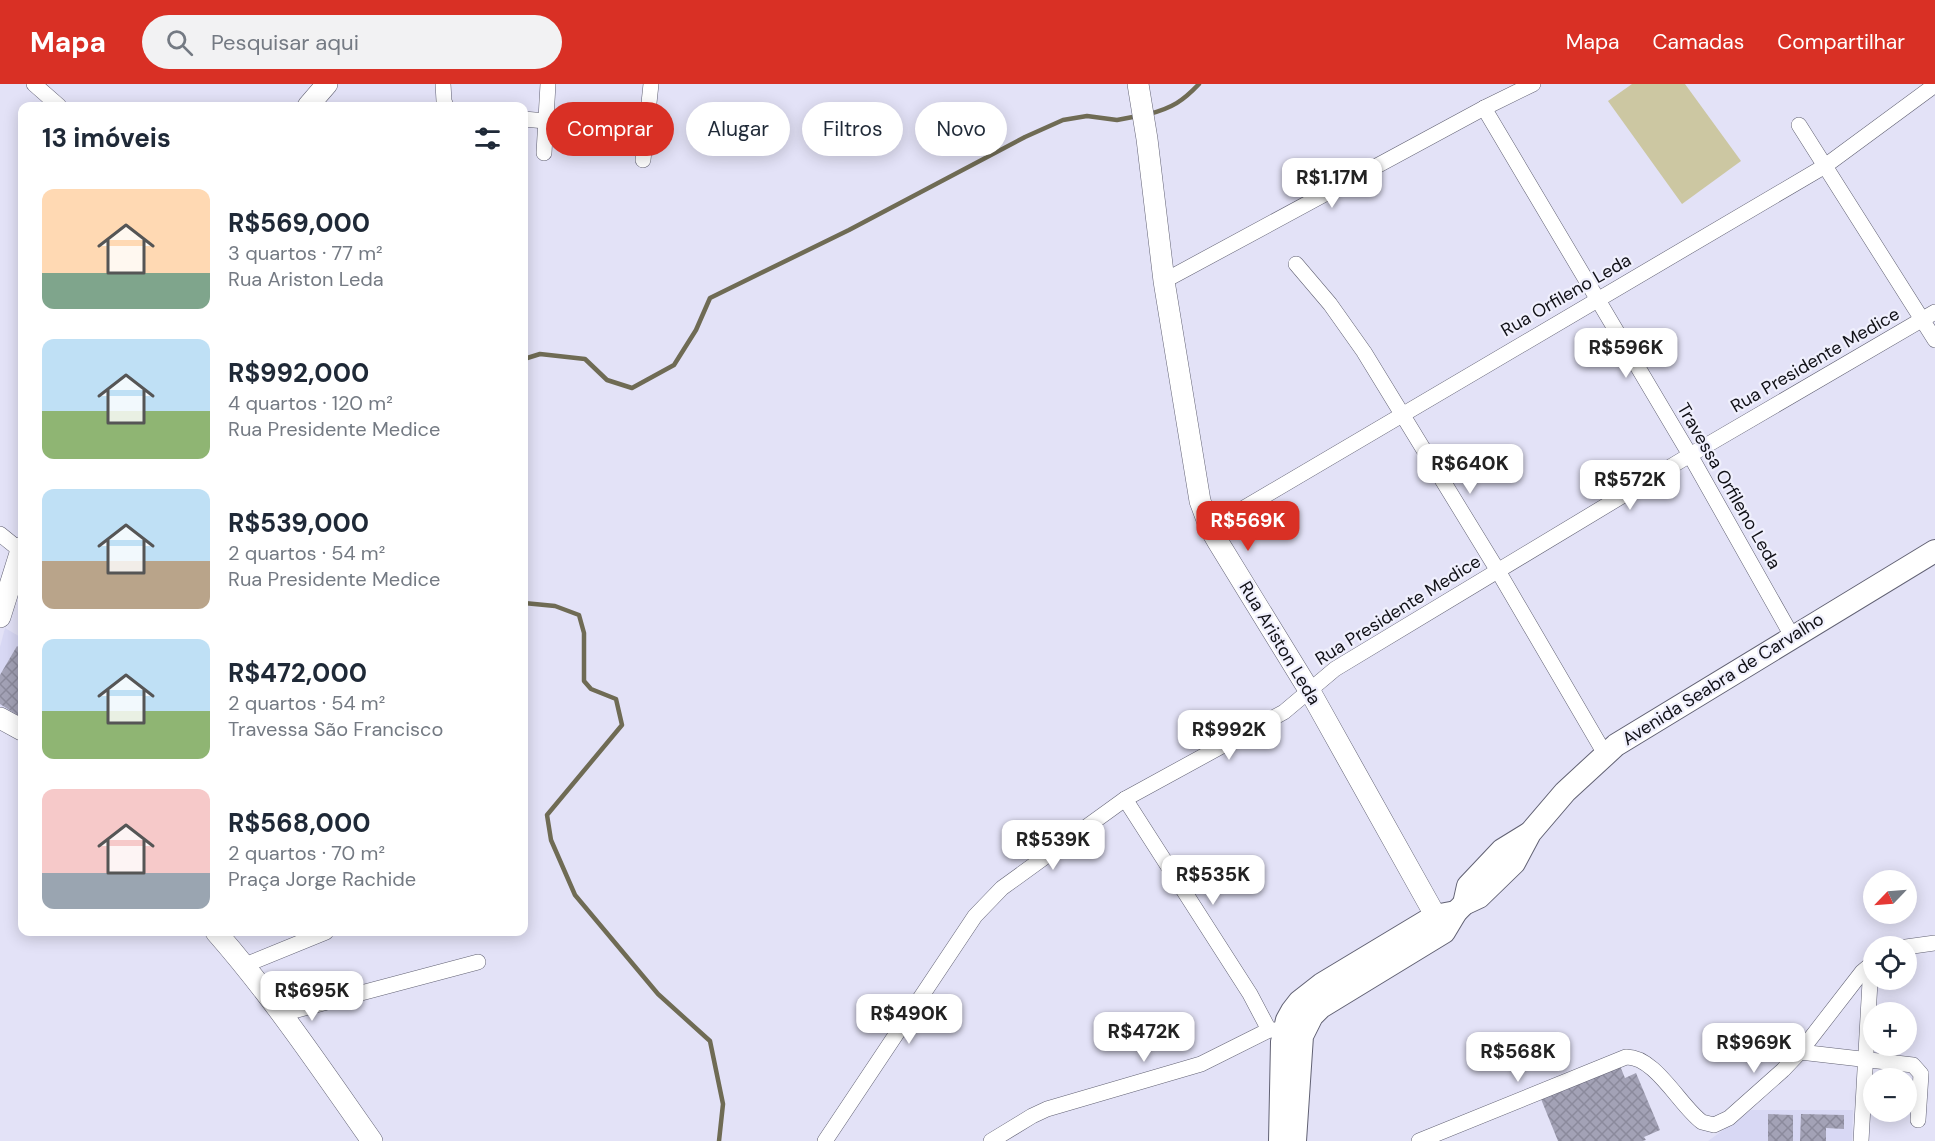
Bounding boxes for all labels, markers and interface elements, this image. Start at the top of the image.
search box [142,15,562,69]
text: Mapa [30,24,106,61]
icon: search [163,26,196,59]
text: Pesquisar aqui [211,28,359,57]
text: Mapa [1566,28,1619,56]
text: Camadas [1652,28,1744,56]
text: Compartilhar [1777,28,1905,56]
chip: Comprar [546,102,674,156]
chip: Alugar [686,102,790,156]
chip: Filtros [802,102,903,156]
chip: Novo [915,102,1007,156]
text: 13 imóveis [42,121,171,155]
icon: filters [471,122,504,155]
pin: R$1.17M [1277,158,1387,209]
text: R$1.17M [1296,164,1368,190]
text: R$569,000 [228,206,370,240]
icon: home [90,213,162,285]
text: 3 quartos · 77 m² [228,240,383,266]
street label: Rua Orfileno Leda [1496,248,1636,342]
text: Rua Ariston Leda [228,266,384,292]
street label: Rua Presidente Medice [1726,302,1904,418]
pin: R$596K [1577,328,1675,379]
text: R$596K [1588,334,1664,360]
text: R$992,000 [228,356,369,390]
icon: home [90,363,162,435]
text: 4 quartos · 120 m² [228,390,393,416]
street label: Travessa Orfileno Leda [1672,398,1786,574]
text: Rua Presidente Medice [228,416,440,442]
pin: R$640K [1421,444,1519,495]
text: R$640K [1431,450,1509,476]
pin: R$572K [1581,460,1679,511]
text: R$572K [1594,466,1666,492]
pin: R$569K [1199,501,1297,552]
text: R$539,000 [228,506,369,540]
text: R$569K [1210,507,1286,533]
icon: home [90,513,162,585]
text: 2 quartos · 54 m² [228,540,385,566]
street label: Rua Presidente Medice [1311,549,1485,671]
text: Rua Presidente Medice [228,566,440,592]
street label: Rua Ariston Leda [1234,577,1326,709]
street label: Avenida Seabra de Carvalho [1618,607,1828,751]
text: R$472,000 [228,656,367,690]
icon: home [90,663,162,735]
text: 2 quartos · 54 m² [228,690,385,716]
pin: R$992K [1180,710,1278,761]
text: Travessa São Francisco [228,716,443,742]
text: R$992K [1192,716,1266,742]
text: R$568,000 [228,806,371,840]
icon: home [90,813,162,885]
pin: R$539K [1004,820,1102,871]
text: R$539K [1016,826,1090,852]
text: 2 quartos · 70 m² [228,840,385,866]
pin: R$535K [1164,855,1262,906]
text: R$535K [1176,861,1250,887]
text: Praça Jorge Rachide [228,866,416,892]
north arrow [1863,870,1917,924]
map controls [1863,870,1917,1122]
button: locate [1863,936,1917,990]
pin: R$695K [263,971,361,1022]
text: R$695K [274,977,350,1003]
pin: R$490K [860,994,958,1045]
text: R$490K [870,1000,948,1026]
button: + [1863,1002,1917,1056]
pin: R$472K [1095,1012,1193,1063]
text: R$472K [1108,1018,1180,1044]
pin: R$969K [1705,1023,1803,1074]
text: R$969K [1716,1029,1792,1055]
pin: R$568K [1469,1032,1567,1083]
text: R$568K [1480,1038,1556,1064]
button: − [1863,1068,1917,1122]

